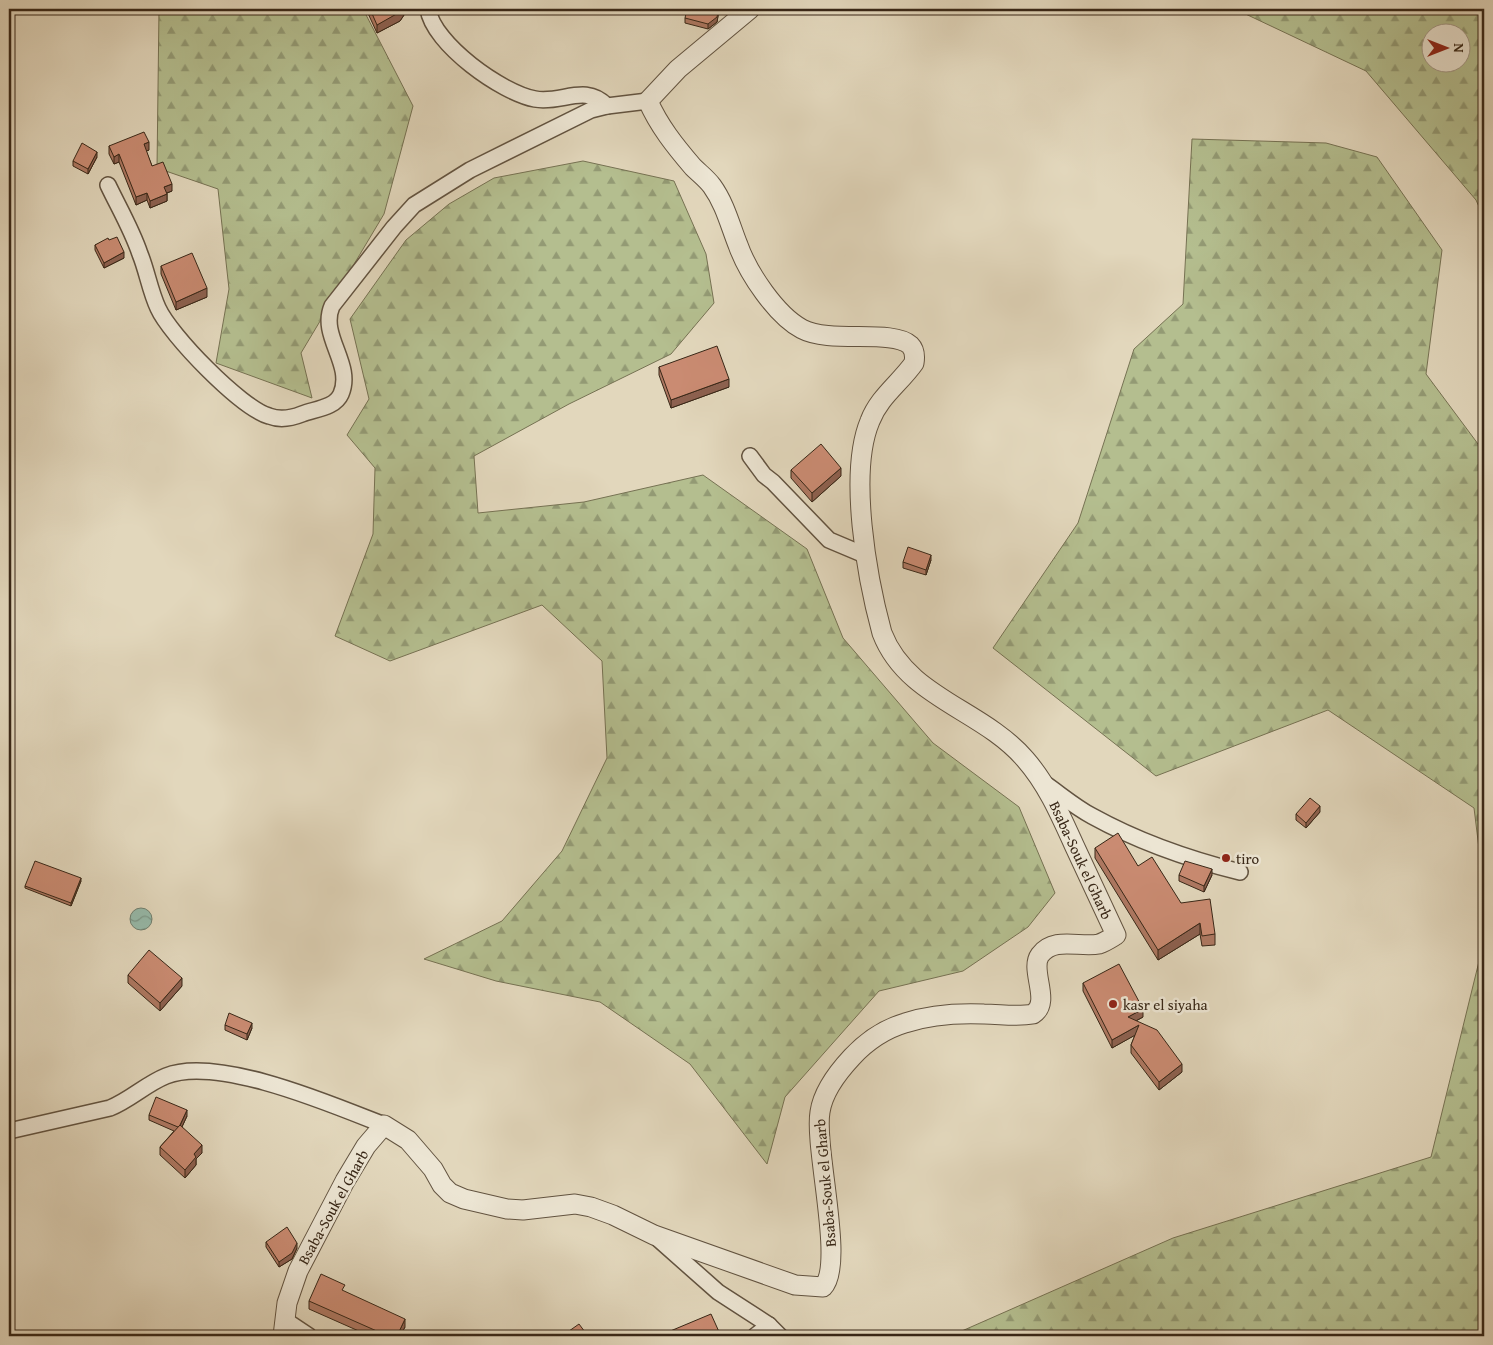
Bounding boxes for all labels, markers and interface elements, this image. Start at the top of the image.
north arrow [1420,22,1470,72]
text: N [1449,43,1469,53]
street label: Bsaba-Souk el Gharb [1044,797,1118,923]
place label: tiro [1236,848,1259,869]
marker: tiro [1220,852,1232,864]
place label: kasr el siyaha [1123,994,1208,1015]
marker: kasr el siyaha [1107,998,1119,1010]
street label: Bsaba-Souk el Gharb [809,1118,841,1248]
street label: Bsaba-Souk el Gharb [293,1146,373,1268]

